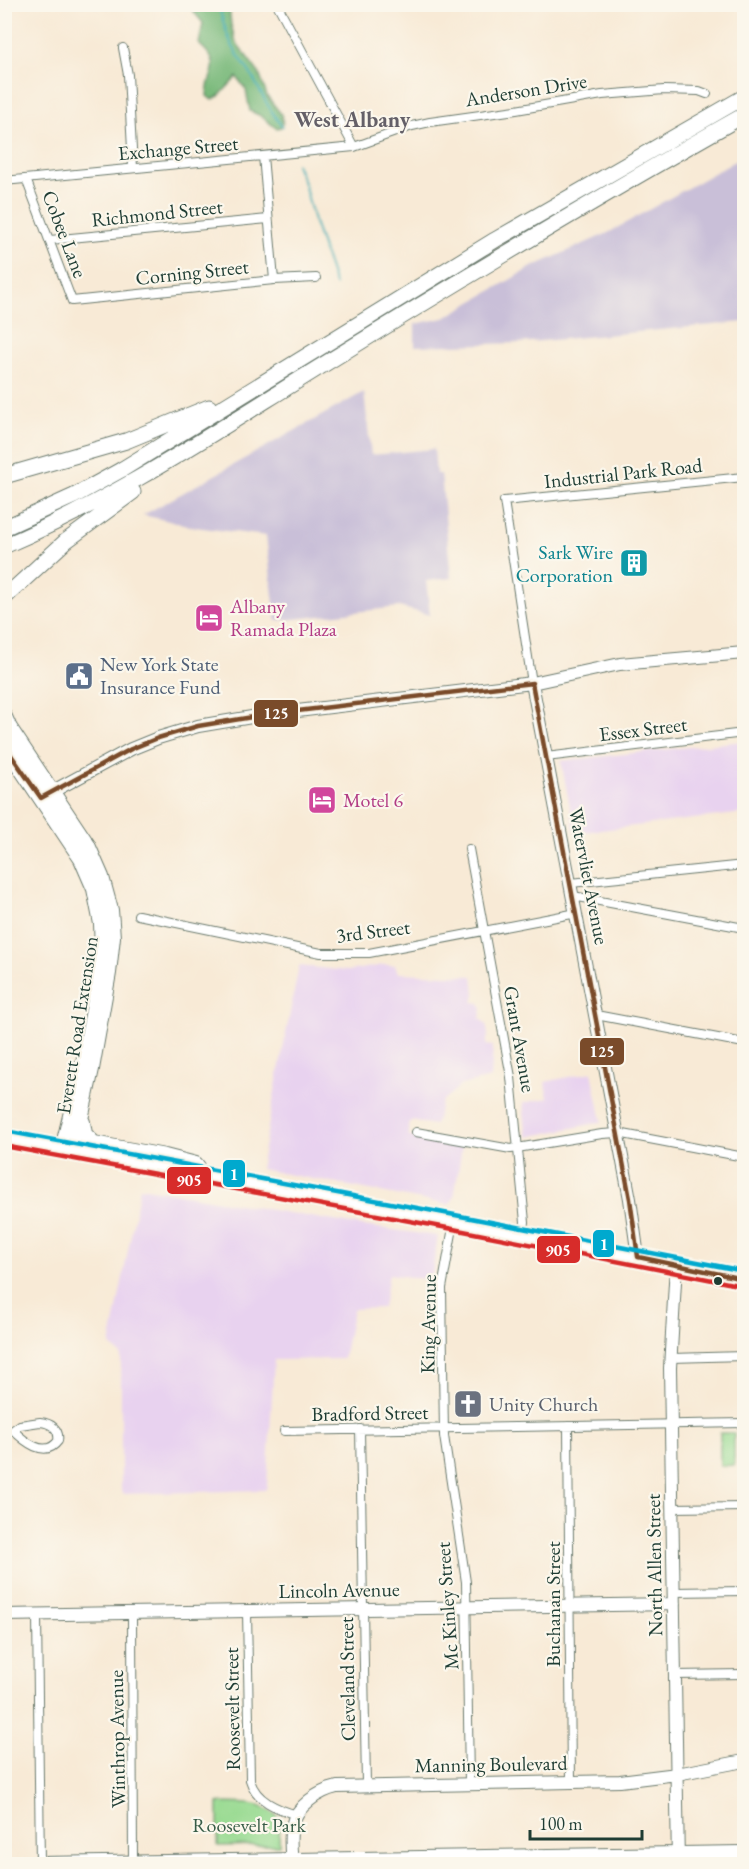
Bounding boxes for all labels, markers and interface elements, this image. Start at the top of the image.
street label: Anderson Drive [462,68,589,113]
district label: West Albany [294,105,411,134]
street label: Exchange Street [117,130,240,166]
street label: Cobee Lane [36,186,94,282]
street label: Richmond Street [90,193,225,233]
street label: Corning Street [134,253,250,291]
street label: Industrial Park Road [543,452,704,494]
place label: Sark Wire Corporation [516,539,613,588]
building icon: Sark Wire Corporation [618,547,650,579]
place label: Albany Ramada Plaza [229,593,337,642]
hotel icon: Albany Ramada Plaza [193,602,225,634]
place label: New York State Insurance Fund [100,651,221,700]
public building icon: New York State Insurance Fund [63,660,95,692]
line badge: 125 [253,699,299,728]
text: 125 [263,703,289,724]
street label: Essex Street [598,711,689,747]
hotel icon: Motel 6 [306,784,338,816]
place label: Motel 6 [343,787,403,813]
street label: Watervliet Avenue [563,805,615,947]
street label: 3rd Street [335,913,412,948]
street label: Everett Road Extension [50,934,104,1116]
street label: Grant Avenue [498,984,542,1094]
line badge: 125 [579,1037,625,1066]
text: 125 [589,1041,615,1062]
line badge: 1 [222,1159,246,1188]
text: 1 [230,1164,238,1185]
line badge: 905 [166,1166,212,1195]
text: 905 [176,1170,202,1191]
line badge: 1 [592,1229,615,1258]
text: 1 [600,1234,608,1255]
line badge: 905 [536,1235,581,1264]
text: 905 [545,1240,571,1261]
street label: King Avenue [414,1274,442,1374]
unlabelled marker [712,1275,724,1287]
church icon: Unity Church [452,1388,484,1420]
place label: Unity Church [489,1391,598,1417]
street label: Bradford Street [311,1399,429,1427]
street label: North Allen Street [640,1493,668,1637]
street label: Mc Kinley Street [430,1540,464,1671]
street label: Buchanan Street [540,1540,566,1667]
street label: Lincoln Avenue [278,1576,400,1604]
street label: Cleveland Street [333,1616,361,1741]
street label: Roosevelt Street [218,1646,246,1771]
street label: Winthrop Avenue [103,1669,131,1808]
street label: Manning Boulevard [414,1750,569,1778]
scale bar [530,1803,642,1841]
park label: Roosevelt Park [192,1812,306,1838]
text: 100 m [539,1812,583,1835]

